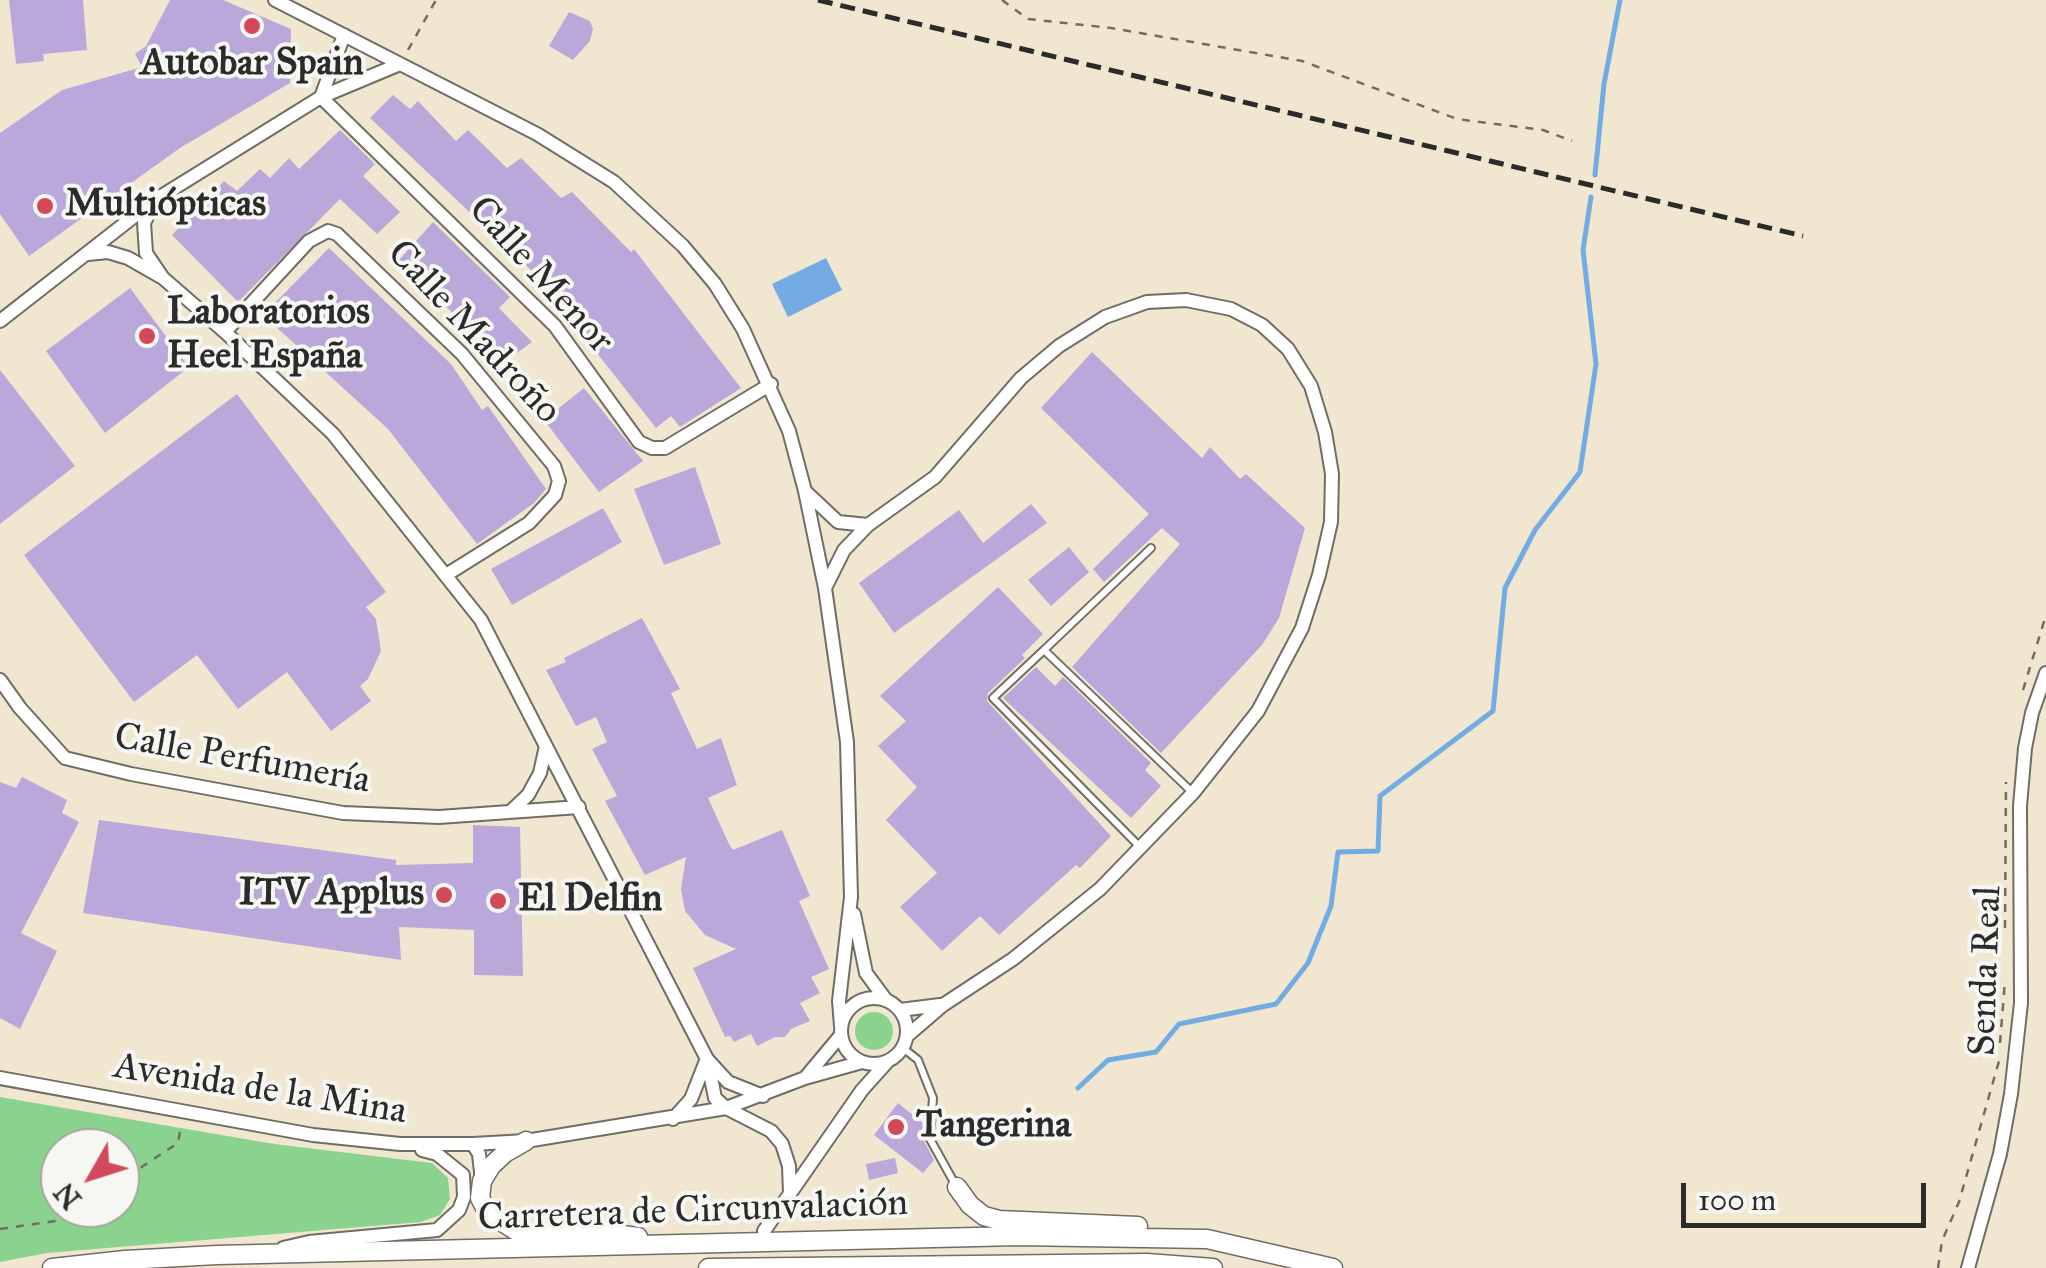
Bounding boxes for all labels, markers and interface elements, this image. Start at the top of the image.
marker: Autobar Spain [241,15,263,37]
place label: Autobar Spain [140,42,364,88]
place label: Multiópticas [65,183,266,229]
street label: Calle Menor [458,188,622,364]
marker: Multiópticas [34,195,56,217]
street label: Calle Madroño [376,232,570,434]
place label: Laboratorios Heel España [167,291,370,380]
marker: Laboratorios Heel España [136,325,158,347]
street label: Calle Perfumería [111,715,373,805]
place label: ITV Applus [239,872,424,918]
place label: El Delfin [518,878,662,924]
marker: ITV Applus [433,884,455,906]
street label: Senda Real [1961,885,2013,1057]
marker: El Delfin [487,890,509,912]
street label: Avenida de la Mina [110,1044,410,1136]
place label: Tangerina [916,1104,1071,1150]
marker: Tangerina [885,1116,907,1138]
north arrow [40,1128,140,1228]
scale bar [1686,1163,1931,1225]
text: N [47,1176,89,1216]
street label: Carretera de Circunvalación [477,1182,909,1242]
text: 100 m [1698,1182,1776,1218]

